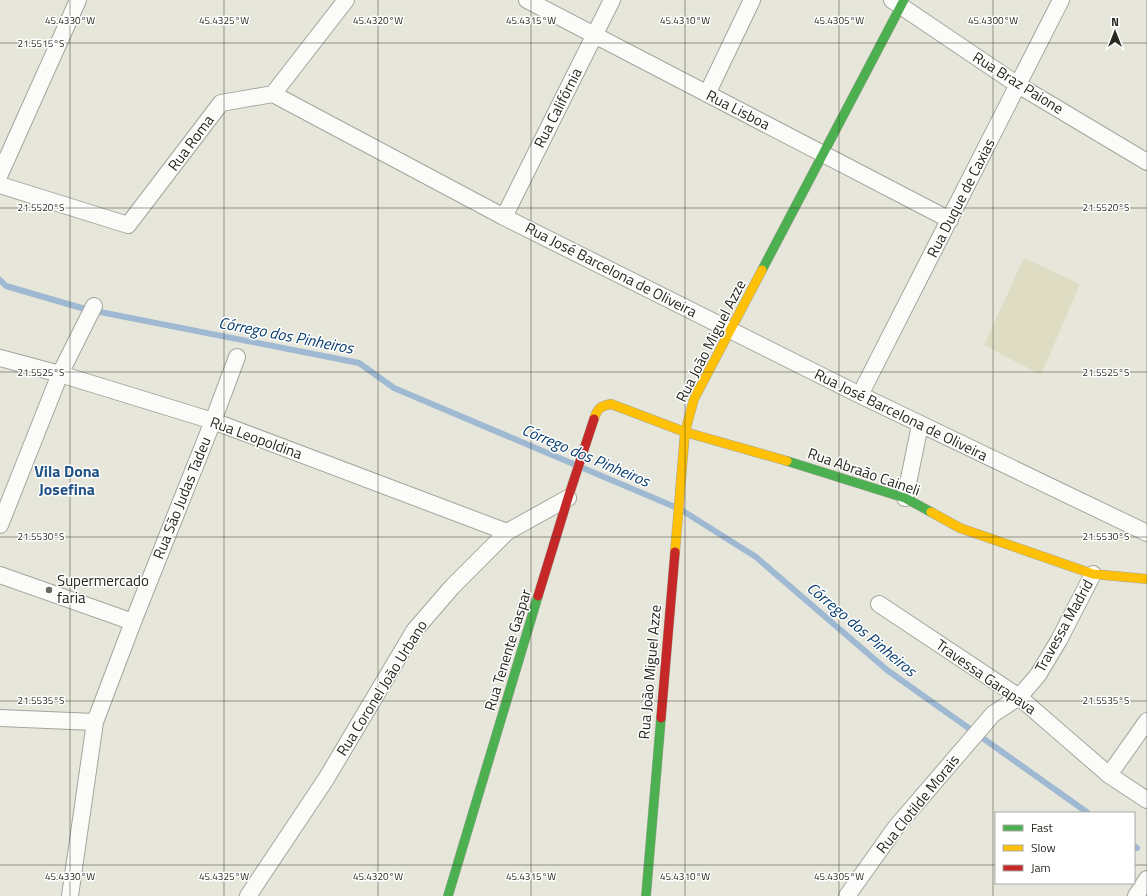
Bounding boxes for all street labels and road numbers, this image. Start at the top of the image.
street label: Rua Braz Paione [968,45,1068,120]
street label: Rua Califórnia [528,63,588,152]
street label: Rua Lisboa [702,84,775,136]
street label: Rua Roma [162,109,220,176]
street label: Rua Duque de Caxias [920,134,1001,262]
street label: Rua José Barcelona de Oliveira [521,216,702,323]
street label: Rua João Miguel Azze [670,275,751,406]
street label: Rua José Barcelona de Oliveira [811,363,992,467]
street label: Rua Leopoldina [207,410,306,465]
street label: Rua São Judas Tadeu [146,433,217,563]
street label: Rua Abraão Caineli [805,442,924,502]
street label: Travessa Madrid [1029,575,1099,676]
street label: Rua Tenente Gaspar [478,586,537,714]
street label: Rua João Miguel Azze [632,604,667,740]
street label: Rua Coronel João Urbano [330,615,433,760]
street label: Travessa Garapava [931,633,1042,720]
street label: Rua Clotilde Morais [870,749,965,858]

